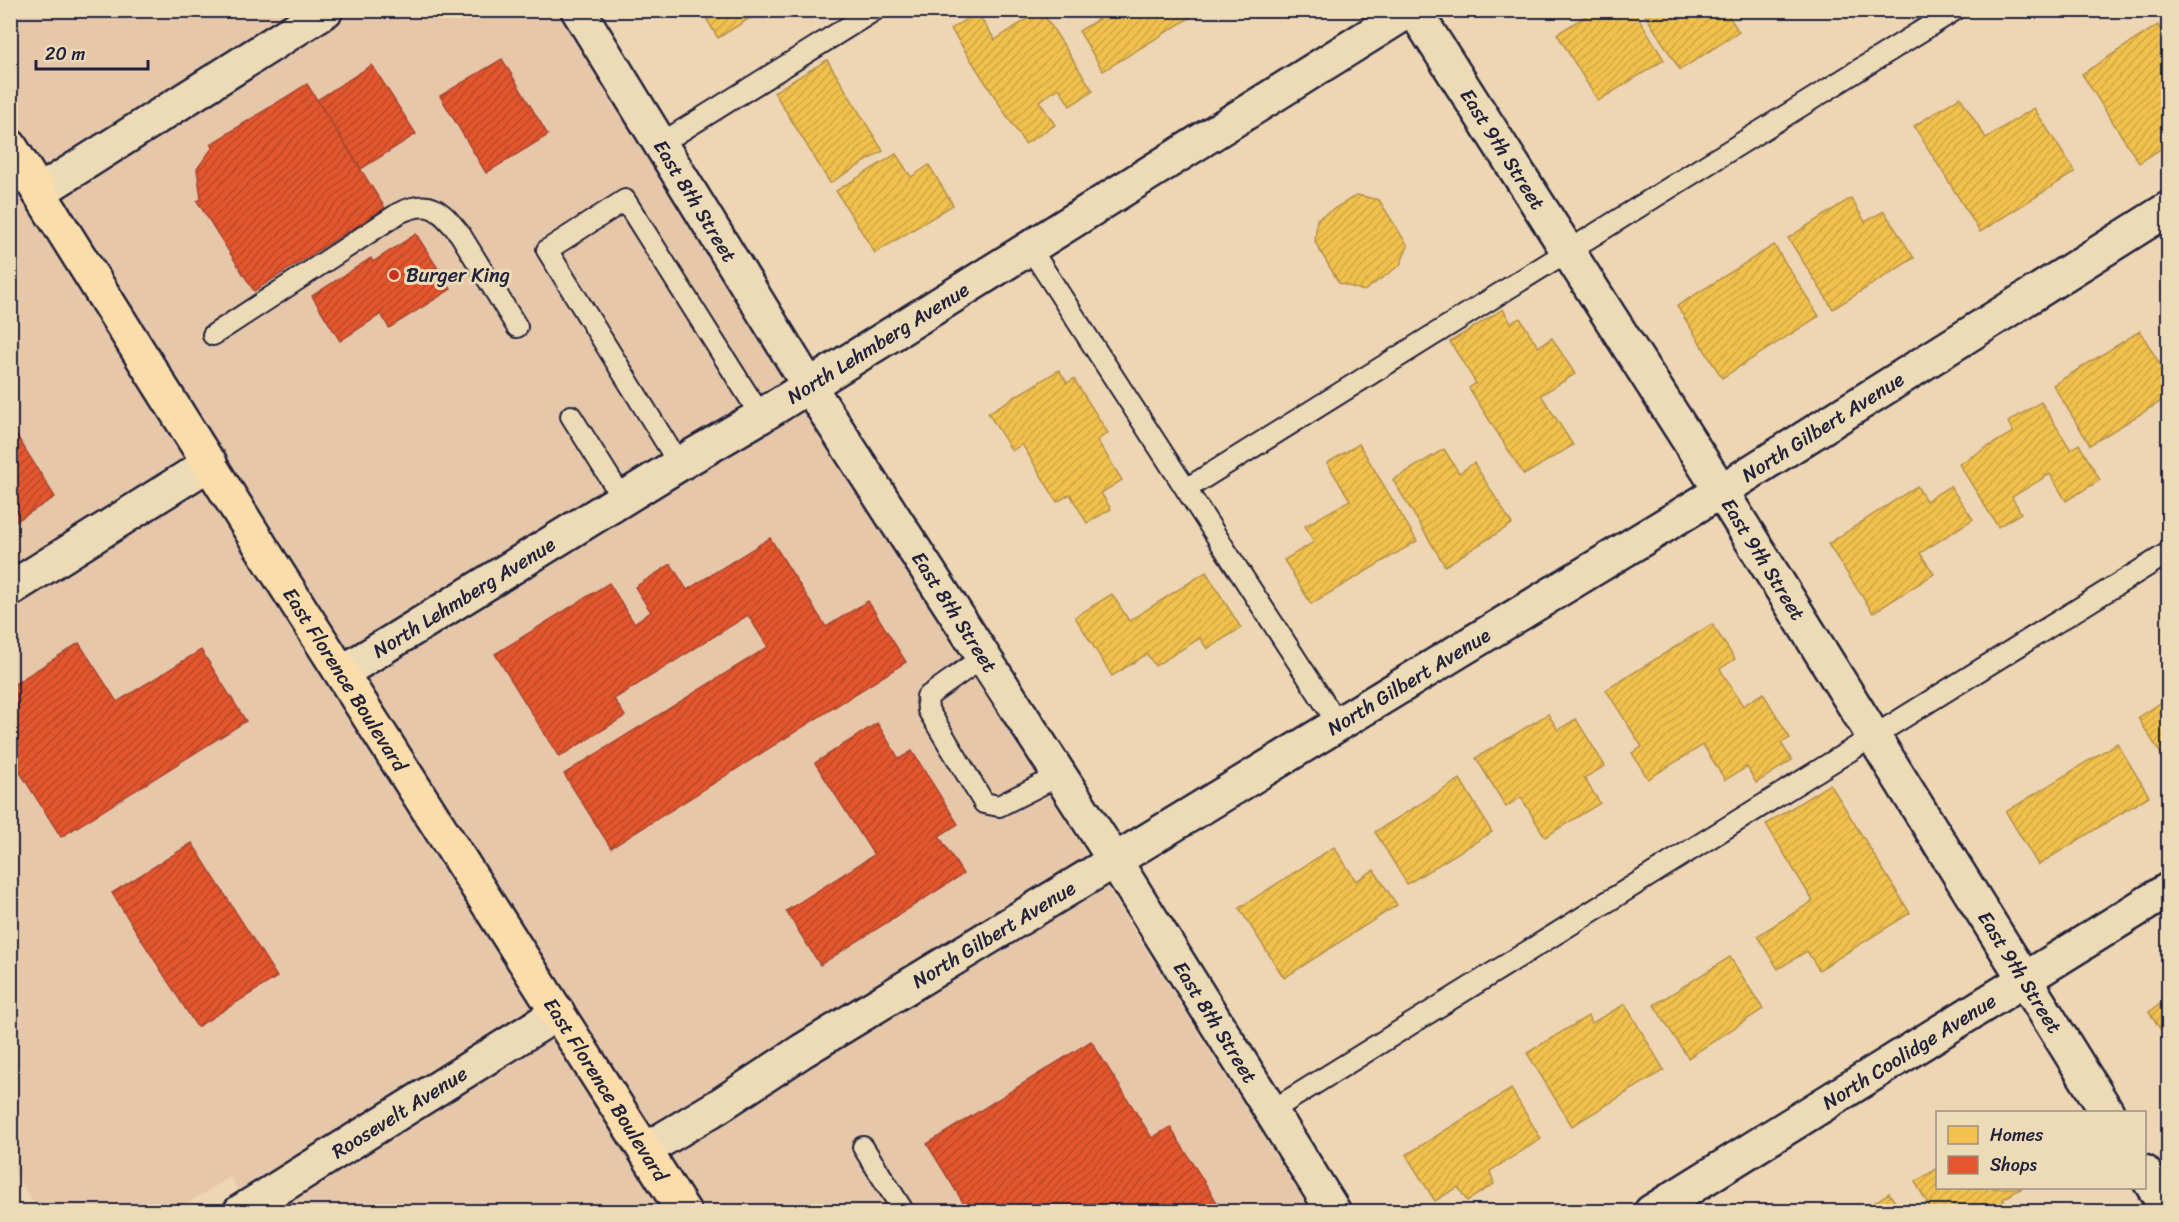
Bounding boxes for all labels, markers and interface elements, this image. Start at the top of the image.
scale bar [36,33,148,71]
text: 20 m [45,38,85,70]
street label: East 9th Street [1451,81,1555,217]
street label: East 8th Street [644,133,747,269]
place label: Burger King [406,258,510,293]
marker: Burger King [387,268,401,282]
street label: North Lehmberg Avenue [780,272,976,413]
street label: North Gilbert Avenue [1734,362,1911,492]
street label: East 9th Street [1712,491,1815,628]
street label: North Lehmberg Avenue [365,527,562,667]
street label: East 8th Street [902,544,1007,680]
street label: East Florence Boulevard [273,580,418,780]
street label: North Gilbert Avenue [1320,618,1498,745]
street label: North Gilbert Avenue [905,871,1083,998]
street label: East 9th Street [1968,904,2072,1041]
street label: East 8th Street [1164,954,1267,1090]
street label: North Coolidge Avenue [1815,983,2003,1119]
street label: East Florence Boulevard [534,990,679,1190]
street label: Roosevelt Avenue [324,1056,474,1168]
legend [1936,1111,2146,1189]
text: Homes [1990,1119,2044,1151]
text: Shops [1990,1149,2037,1181]

